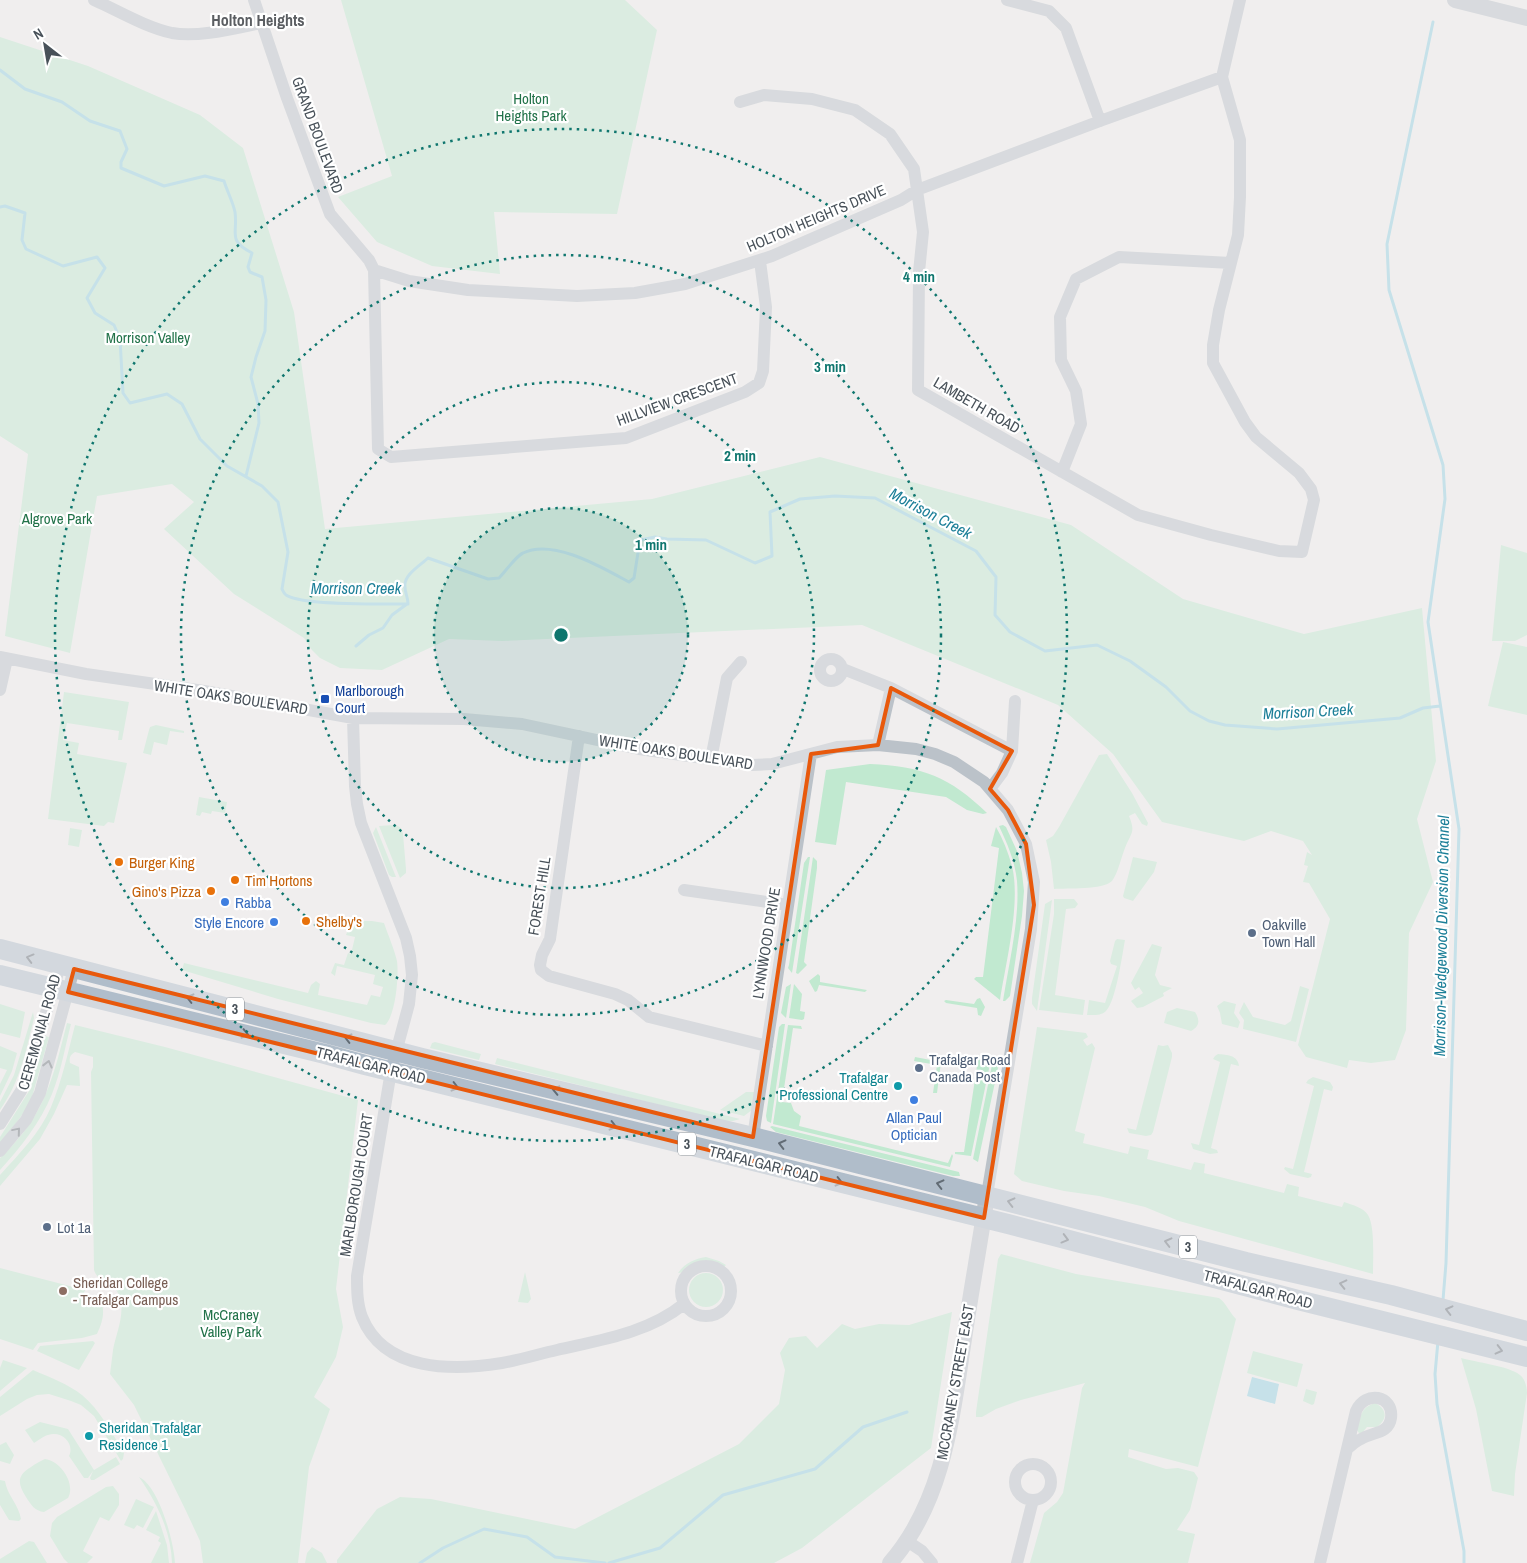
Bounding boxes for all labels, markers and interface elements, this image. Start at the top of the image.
district label: Holton Heights [211,9,305,31]
north arrow [20,20,70,70]
text: N [30,24,46,44]
street label: GRAND BOULEVARD [287,74,349,196]
park label: Holton Heights Park [495,88,567,126]
street label: HOLTON HEIGHTS DRIVE [743,179,889,257]
text: 4 min [903,266,935,287]
park label: Morrison Valley [106,327,191,348]
text: 3 min [814,356,846,377]
street label: HILLVIEW CRESCENT [613,367,741,431]
street label: LAMBETH ROAD [930,372,1024,438]
text: 2 min [724,445,756,466]
water label: Morrison Creek [886,482,976,544]
park label: Algrove Park [21,508,93,529]
text: 1 min [635,534,667,555]
water label: Morrison Creek [311,577,402,599]
centre of rings [552,626,570,644]
street label: WHITE OAKS BOULEVARD [152,674,310,720]
place label: Marlborough Court [335,680,404,718]
marker: Marlborough Court [319,693,331,705]
water label: Morrison Creek [1262,698,1354,724]
street label: WHITE OAKS BOULEVARD [597,729,755,775]
water label: Morrison-Wedgewood Diversion Channel [1428,814,1454,1057]
place label: Burger King [129,852,195,873]
street label: FOREST HILL [522,855,556,937]
marker: Burger King [113,856,125,868]
place label: Tim Hortons [245,870,312,891]
marker: Tim Hortons [229,874,241,886]
place label: Gino's Pizza [132,881,201,902]
marker: Gino's Pizza [205,885,217,897]
street label: LYNNWOOD DRIVE [747,886,785,1000]
place label: Rabba [235,892,271,913]
marker: Rabba [219,896,231,908]
place label: Shelby's [316,911,362,932]
place label: Style Encore [194,912,264,933]
place label: Oakville Town Hall [1262,914,1315,952]
marker: Shelby's [300,915,312,927]
marker: Style Encore [268,916,280,928]
marker: Oakville Town Hall [1246,927,1258,939]
one-way arrow [26,953,34,963]
street label: CEREMONIAL ROAD [12,971,66,1092]
one-way arrow [186,993,195,1004]
road number: 3 [226,998,244,1021]
one-way arrow [240,1028,249,1039]
one-way arrow [344,1033,353,1044]
street label: TRAFALGAR ROAD [314,1041,428,1089]
place label: Trafalgar Road Canada Post [929,1049,1011,1087]
one-way arrow [42,1060,53,1069]
marker: Trafalgar Road Canada Post [913,1062,925,1074]
place label: Trafalgar Professional Centre [779,1067,888,1105]
marker: Trafalgar Professional Centre [892,1080,904,1092]
one-way arrow [451,1081,460,1092]
one-way arrow [552,1085,561,1096]
marker: Allan Paul Optician [908,1094,920,1106]
place label: Allan Paul Optician [885,1107,942,1145]
street label: MARLBOROUGH COURT [334,1111,378,1258]
one-way arrow [609,1120,618,1131]
one-way arrow [12,1128,21,1137]
road number: 3 [678,1132,696,1156]
one-way arrow [778,1139,787,1150]
street label: TRAFALGAR ROAD [707,1140,821,1188]
one-way arrow [834,1176,843,1187]
one-way arrow [936,1179,944,1189]
one-way arrow [1007,1197,1015,1207]
place label: Lot 1a [57,1217,91,1238]
marker: Lot 1a [41,1221,53,1233]
one-way arrow [1060,1233,1068,1243]
road number: 3 [1179,1236,1197,1258]
one-way arrow [1164,1237,1173,1248]
street label: TRAFALGAR ROAD [1201,1264,1315,1314]
place label: Sheridan College - Trafalgar Campus [73,1272,178,1310]
one-way arrow [1339,1279,1348,1290]
marker: Sheridan College - Trafalgar Campus [57,1285,69,1297]
street label: MCCRANEY STREET EAST [931,1302,979,1461]
park label: McCraney Valley Park [200,1304,262,1342]
one-way arrow [1445,1305,1453,1316]
one-way arrow [1495,1344,1504,1355]
place label: Sheridan Trafalgar Residence 1 [99,1417,201,1455]
marker: Sheridan Trafalgar Residence 1 [83,1430,95,1442]

